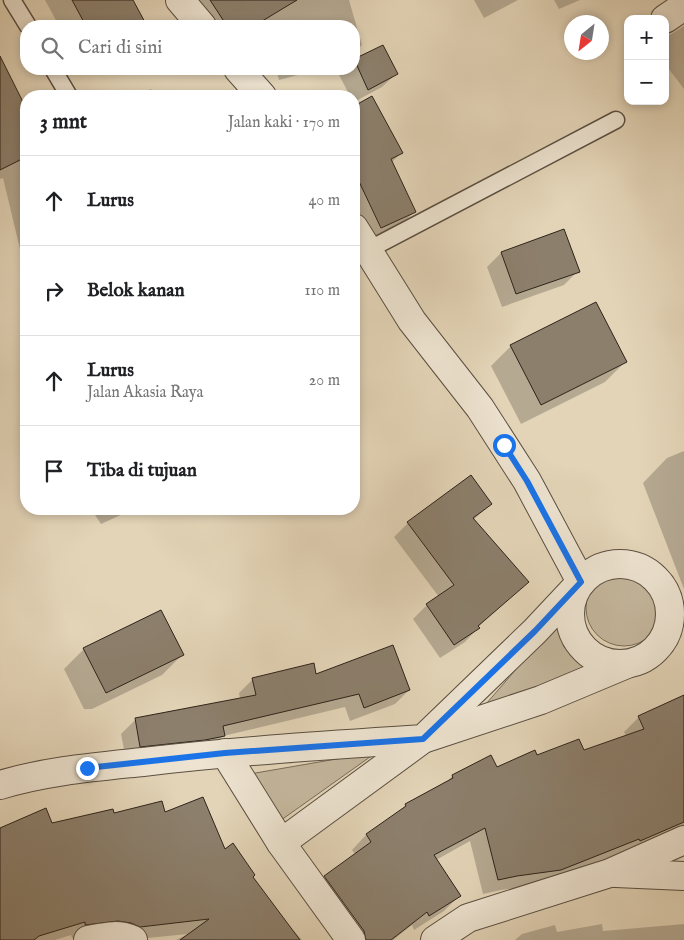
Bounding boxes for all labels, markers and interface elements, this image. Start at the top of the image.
north arrow [564,15,609,60]
map controls [624,15,669,105]
button: + [624,15,669,60]
search box [20,20,360,75]
icon: search [38,34,66,62]
text: Cari di sini [78,36,162,60]
button: − [624,60,669,105]
text: 3 mnt [40,109,87,136]
text: Jalan kaki · 170 m [228,113,340,133]
icon: ahead [40,187,68,215]
text: Lurus [87,189,134,213]
text: 40 m [308,191,340,211]
icon: right [40,277,68,305]
text: Belok kanan [87,279,185,303]
text: 110 m [304,281,340,301]
text: Lurus [87,359,134,383]
icon: ahead [40,367,68,395]
text: 20 m [309,371,340,391]
text: Jalan Akasia Raya [87,383,203,403]
route start [493,434,516,457]
icon: arrive [40,457,68,485]
text: Tiba di tujuan [87,459,197,483]
route end [76,757,99,780]

